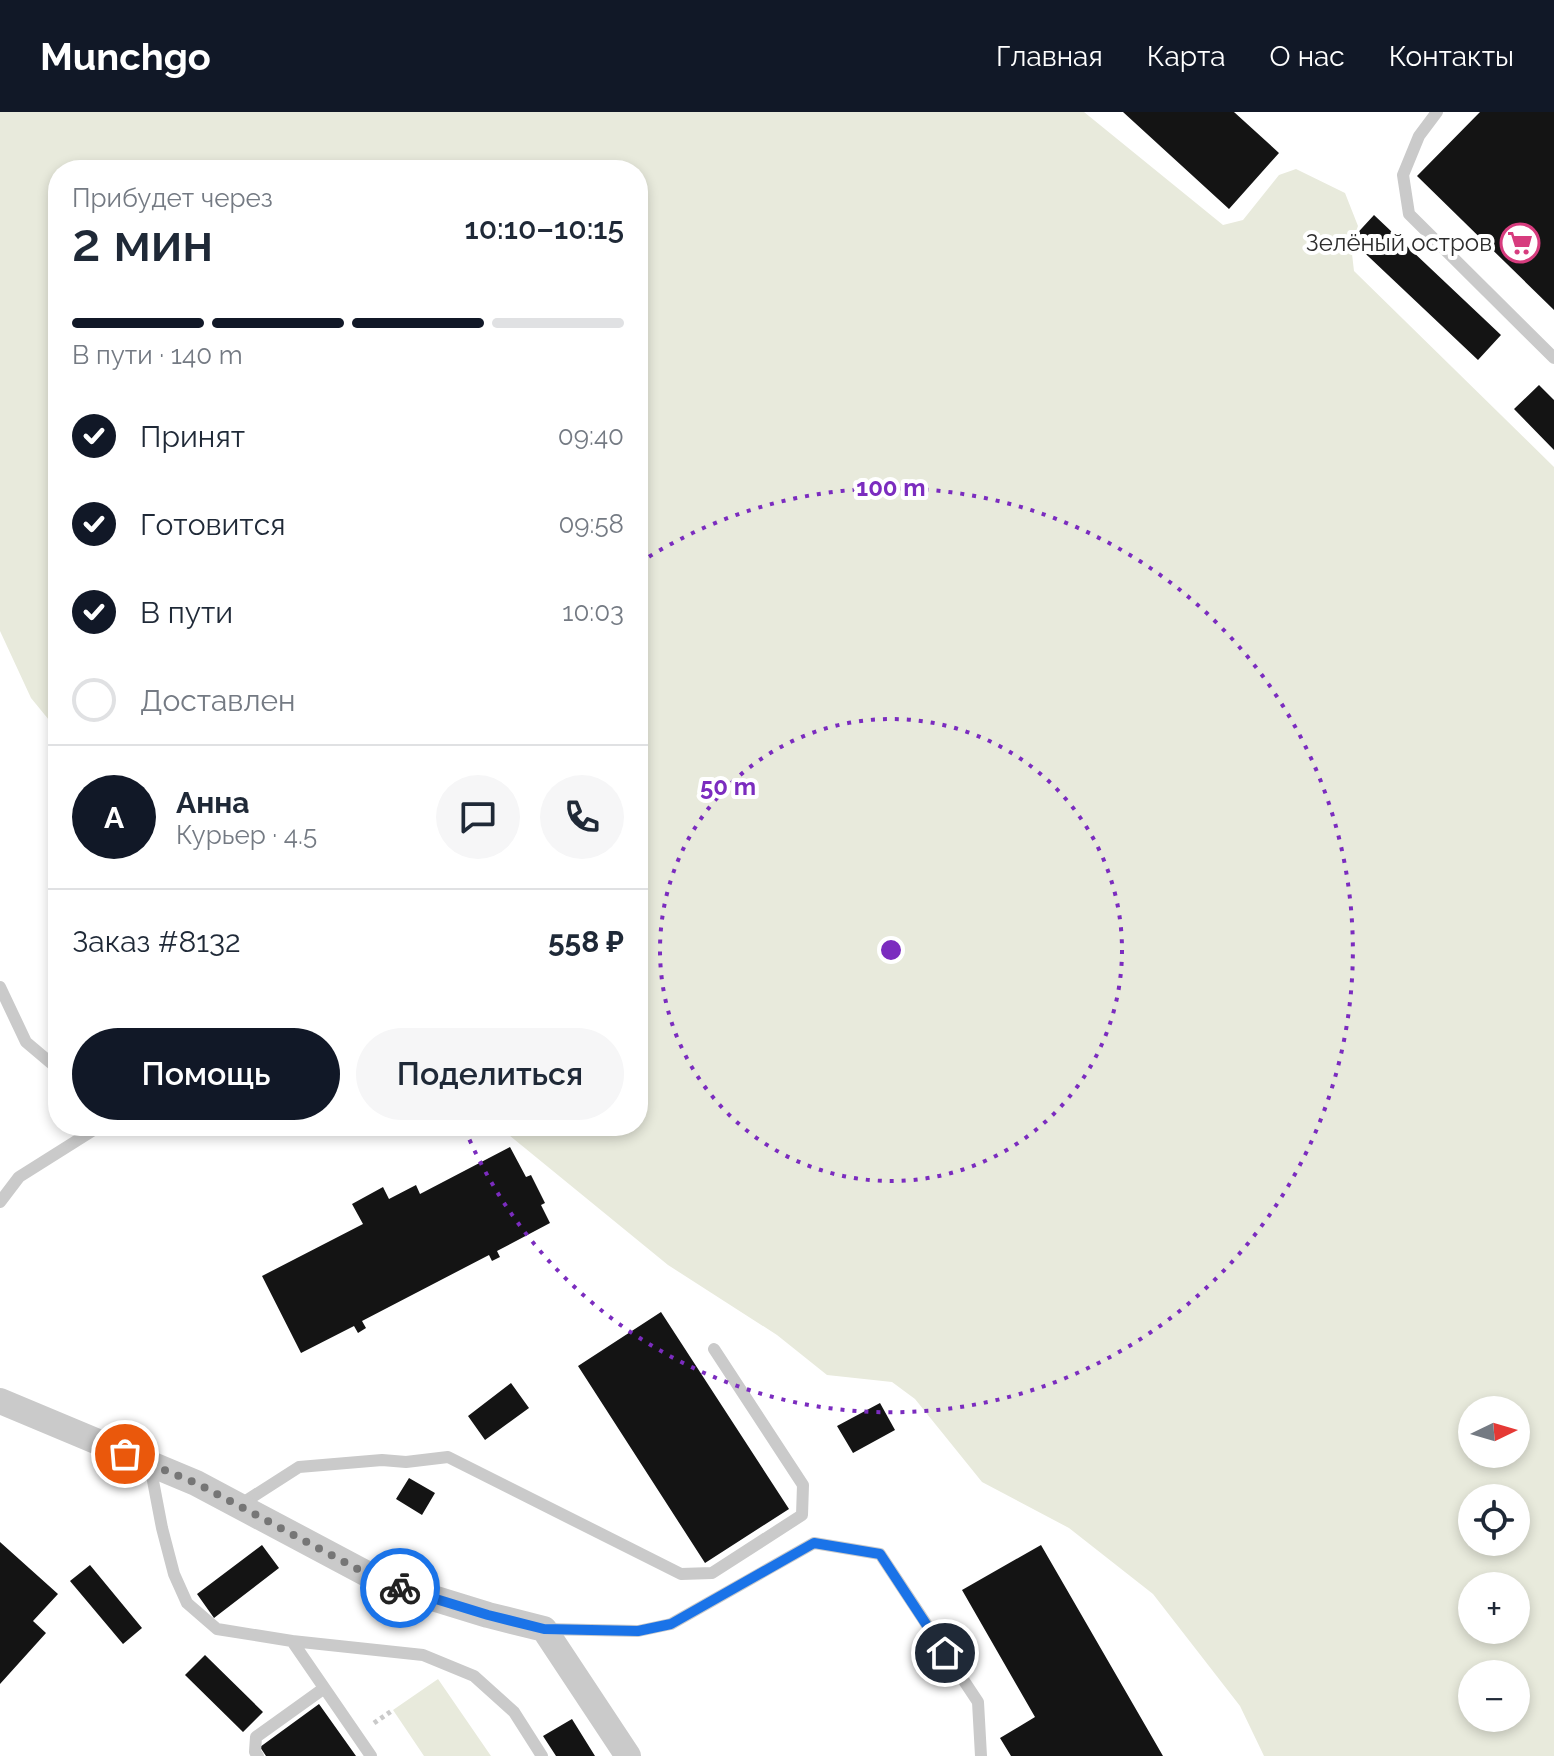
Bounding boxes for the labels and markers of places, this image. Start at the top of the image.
supermarket icon: Зелёный остров [1499,222,1541,264]
place label: Зелёный остров [1306,228,1492,257]
centre of rings [877,936,905,964]
pin [91,1420,159,1488]
pin [911,1619,979,1687]

